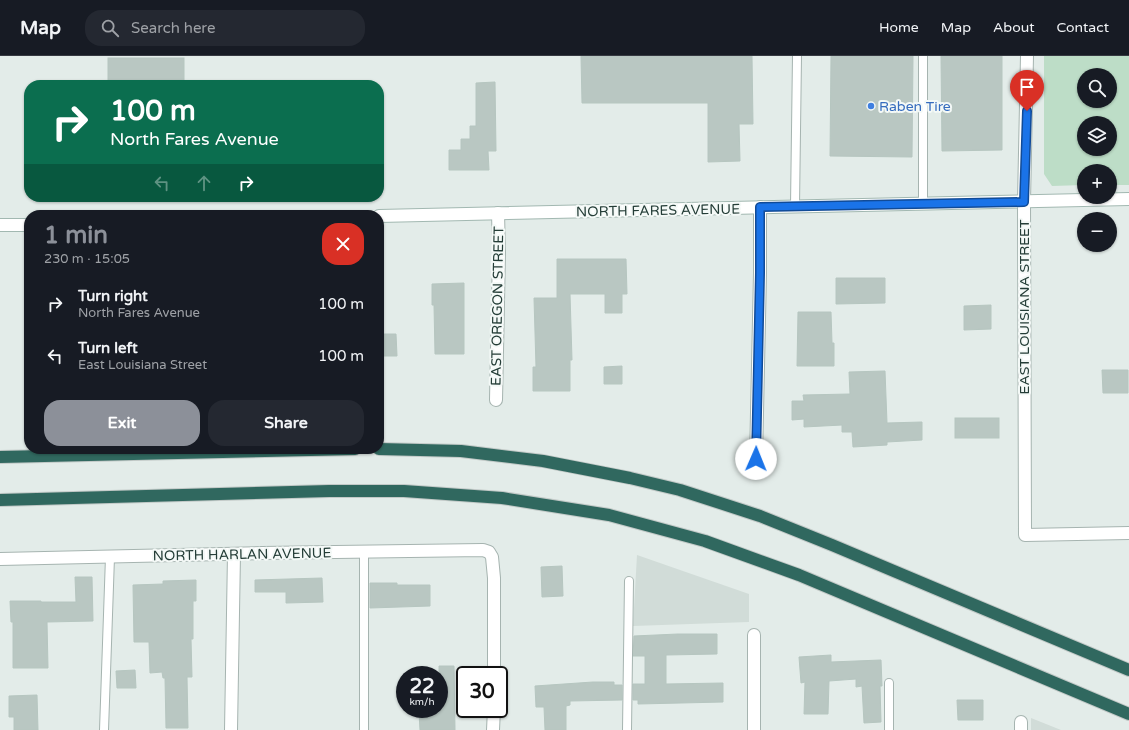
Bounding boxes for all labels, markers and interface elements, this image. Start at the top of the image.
search box [85,10,365,46]
text: Map [20,17,61,39]
icon: search [99,17,121,39]
text: Search here [131,19,215,37]
text: Home [879,19,919,36]
text: Map [941,19,971,36]
text: About [993,19,1035,36]
text: Contact [1057,19,1109,36]
map controls [1077,68,1117,252]
button: search [1077,68,1117,108]
pin [1010,70,1044,111]
icon: arrive [1016,76,1038,98]
text: 100 m [110,94,196,128]
icon: right [44,96,96,148]
place label: Raben Tire [879,98,951,115]
marker: Raben Tire [866,101,876,111]
button: layers [1077,116,1117,156]
text: North Fares Avenue [110,128,279,150]
button: + [1077,164,1117,204]
icon: left [151,172,173,194]
icon: ahead [193,172,215,194]
icon: right [235,172,257,194]
street label: NORTH FARES AVENUE [576,201,740,220]
button: − [1077,212,1117,252]
street label: EAST LOUISIANA STREET [1016,219,1033,395]
text: 1 min [44,221,108,250]
button: close [322,223,364,265]
street label: EAST OREGON STREET [488,226,507,386]
text: 230 m · 15:05 [44,251,130,267]
text: Turn right [78,287,148,305]
icon: right [44,293,66,315]
text: 100 m [318,295,364,313]
text: North Fares Avenue [78,305,200,321]
text: Turn left [78,339,138,357]
icon: left [44,345,66,367]
text: 100 m [318,347,364,365]
text: East Louisiana Street [78,357,207,373]
button: Exit [44,400,200,446]
button: Share [208,400,364,446]
position arrow [735,438,777,480]
street label: NORTH HARLAN AVENUE [153,544,332,565]
speed limit sign: 30 [456,666,508,718]
text: 22 [409,675,435,699]
text: km/h [409,696,435,708]

